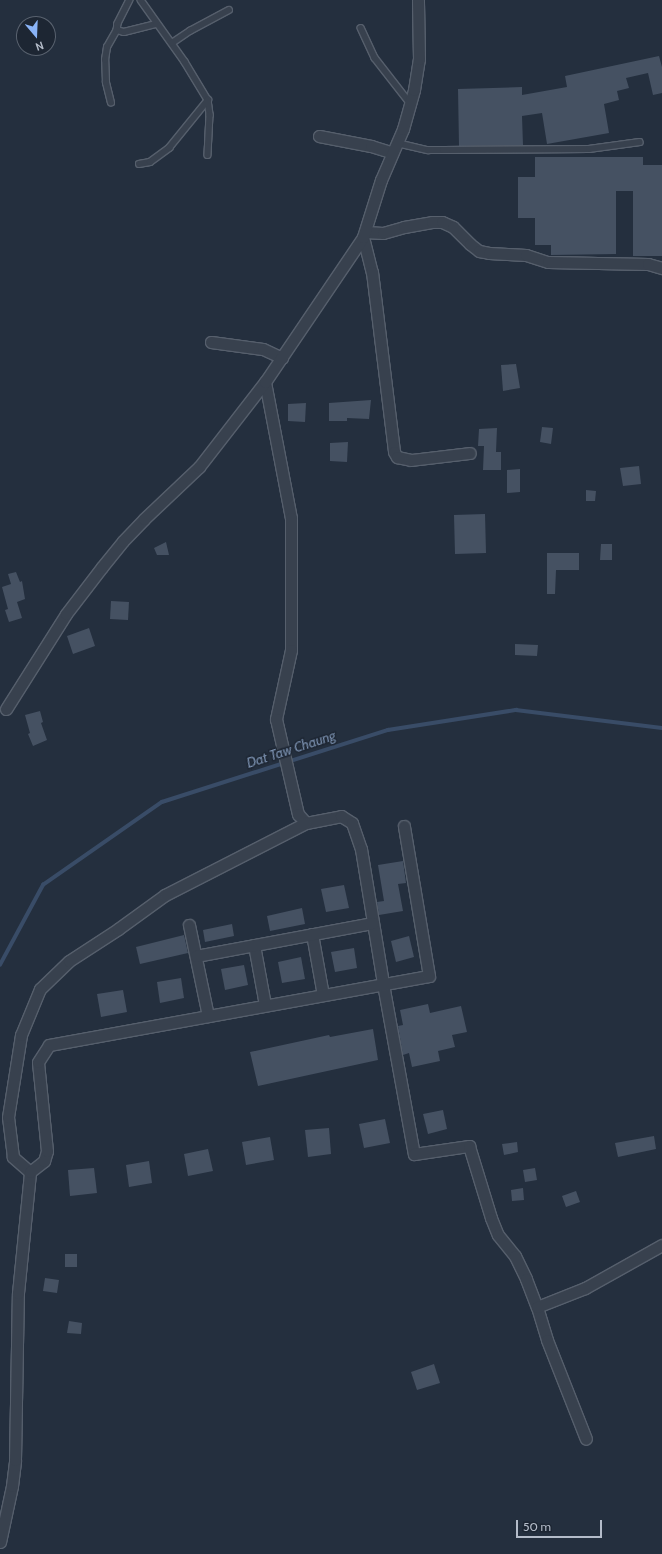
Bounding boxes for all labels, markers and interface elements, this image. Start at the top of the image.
north arrow [16,16,56,56]
text: N [34,39,46,54]
water label: Dat Taw Chaung [244,727,338,771]
scale bar [518,1512,604,1538]
text: 50 m [523,1519,551,1534]

